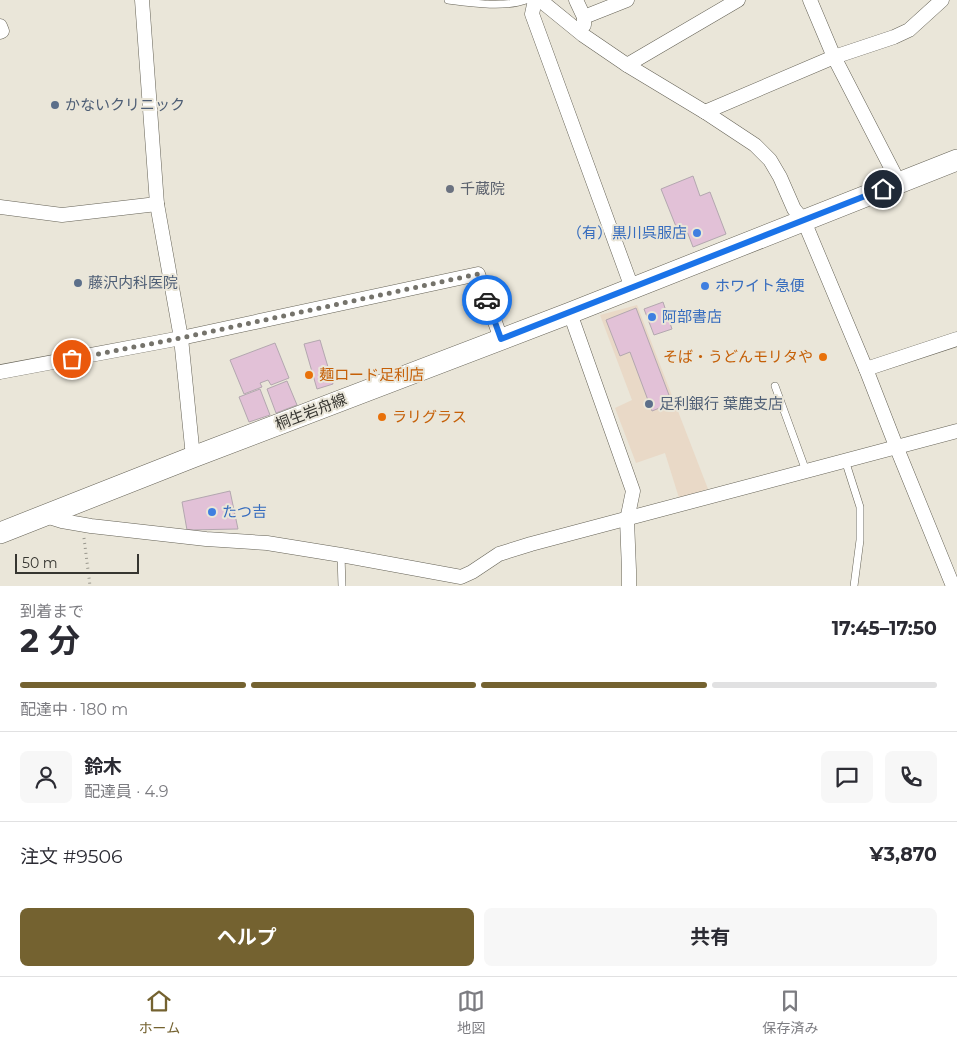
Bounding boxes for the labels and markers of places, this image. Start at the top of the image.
place label: かないクリニック [65,95,185,114]
marker: かないクリニック [49,99,61,111]
pin [862,168,904,210]
place label: 千蔵院 [460,179,505,198]
marker: 千蔵院 [444,183,456,195]
place label: （有）黒川呉服店 [567,223,687,242]
marker: （有）黒川呉服店 [691,227,703,239]
place label: 藤沢内科医院 [88,273,178,292]
place label: ホワイト急便 [715,276,805,295]
marker: 藤沢内科医院 [72,277,84,289]
marker: ホワイト急便 [699,280,711,292]
place label: 阿部書店 [662,307,722,326]
marker: 阿部書店 [646,311,658,323]
pin [51,338,93,380]
place label: そば・うどんモリタや [663,347,813,366]
marker: そば・うどんモリタや [817,351,829,363]
place label: 麺ロード足利店 [319,365,424,384]
marker: 麺ロード足利店 [303,369,315,381]
place label: 足利銀行 葉鹿支店 [659,394,783,413]
marker: 足利銀行 葉鹿支店 [643,398,655,410]
place label: ラリグラス [392,407,467,426]
marker: ラリグラス [376,411,388,423]
place label: たつ吉 [222,502,267,521]
marker: たつ吉 [206,506,218,518]

